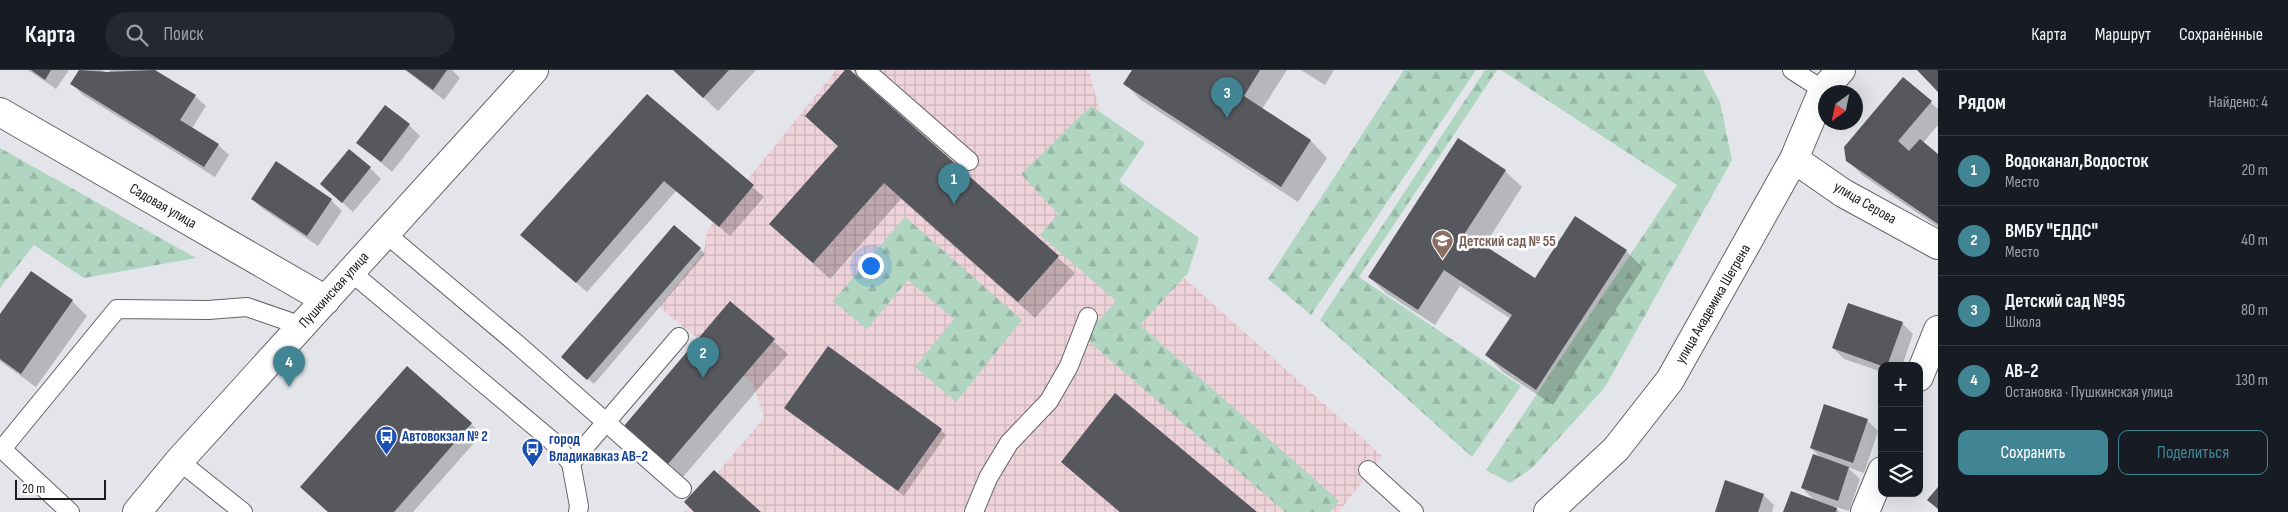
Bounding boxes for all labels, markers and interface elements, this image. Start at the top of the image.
search box [105,12,455,57]
text: Карта [25,20,75,49]
icon: search [123,21,151,49]
text: Поиск [163,23,204,46]
text: Карта [2031,24,2067,45]
text: Маршрут [2095,24,2151,45]
text: Сохранённые [2179,24,2263,45]
pin: 3 [1211,77,1243,118]
north arrow [1818,85,1863,130]
text: Рядом [1958,90,2006,115]
text: Найдено: 4 [2208,93,2268,112]
text: Водоканал,Водосток [2005,150,2149,173]
text: 1 [1971,161,1977,180]
text: 20 m [2241,161,2268,180]
pin: 1 [938,163,970,204]
text: Место [2005,173,2039,192]
street label: улица Серова [1830,177,1900,229]
street label: Садовая улица [126,179,200,233]
text: ВМБУ "ЕДДС" [2005,220,2098,243]
school or university icon: Детский сад № 55 [1431,229,1455,260]
text: 2 [1970,231,1978,250]
text: 40 m [2241,231,2268,250]
place label: Детский сад № 55 [1459,232,1556,251]
street label: улица Академика Шегрена [1671,241,1755,367]
text: Место [2005,243,2039,262]
street label: Пушкинская улица [295,248,373,332]
your location [858,253,884,279]
text: Детский сад №95 [2005,290,2125,313]
text: 3 [1970,301,1978,320]
text: 80 m [2241,301,2268,320]
text: Школа [2005,313,2041,332]
pin: 2 [687,337,719,378]
pin: 4 [273,346,305,387]
text: АВ-2 [2005,360,2039,383]
map controls [1878,362,1923,497]
button: + [1878,362,1923,407]
text: 4 [1970,371,1978,390]
text: 130 m [2236,371,2268,390]
text: Остановка · Пушкинская улица [2005,383,2173,402]
button: − [1878,407,1923,452]
bus stop icon: Автовокзал № 2 [374,424,398,455]
place label: Автовокзал № 2 [401,427,488,446]
place label: город Владикавказ АВ-2 [549,430,648,466]
button: Сохранить [1958,430,2108,475]
button: Поделиться [2118,430,2268,475]
bus stop icon: город Владикавказ АВ-2 [521,436,545,467]
button: layers [1878,452,1923,497]
scale bar [15,477,106,500]
text: 20 m [22,480,45,497]

